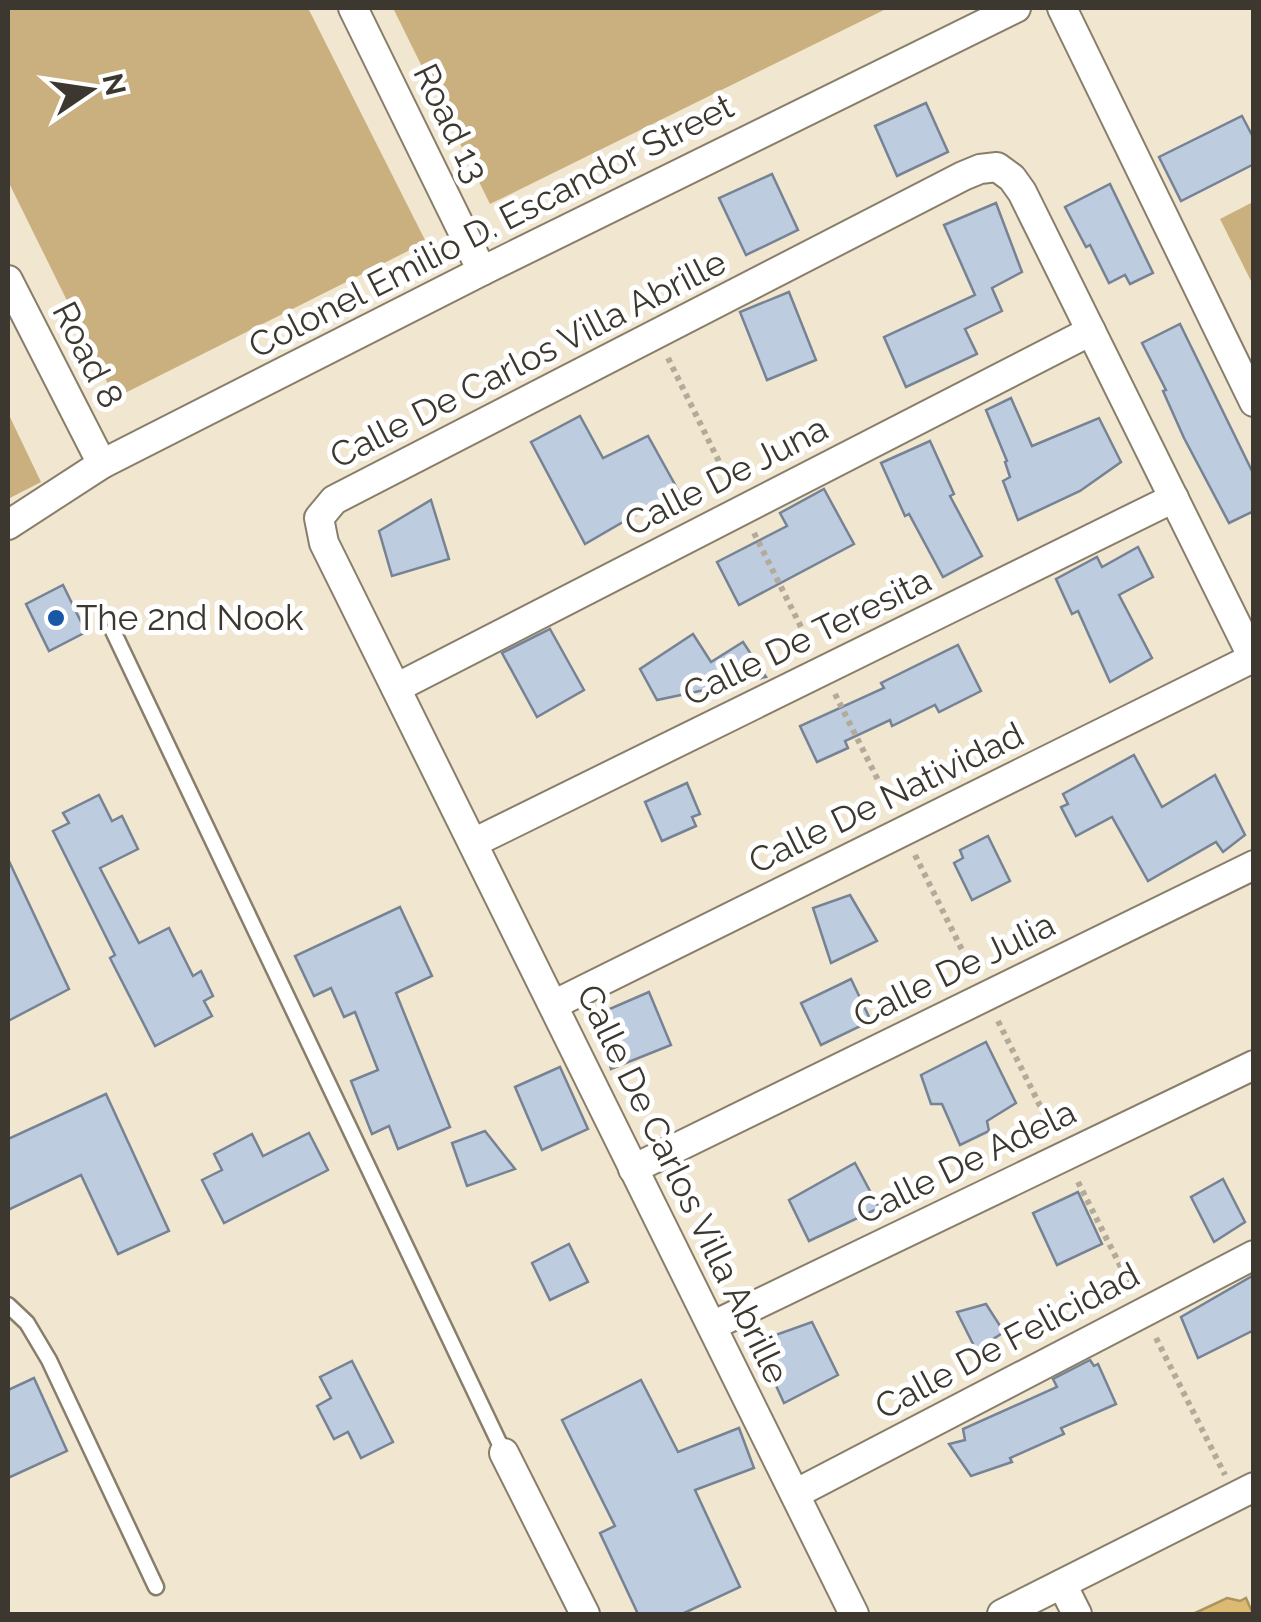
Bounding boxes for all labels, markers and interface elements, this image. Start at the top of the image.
north arrow [40,40,140,140]
street label: Road 13 [405,57,498,189]
text: N [95,70,132,99]
street label: Colonel Emilio D. Escandor Street [242,85,740,366]
street label: Calle De Carlos Villa Abrille [323,241,732,476]
street label: Road 8 [44,295,133,415]
street label: Calle De Juna [618,407,834,544]
street label: Calle De Teresita [676,559,937,714]
place label: The 2nd Nook [76,597,304,638]
marker: The 2nd Nook [45,607,67,629]
street label: Calle De Natividad [742,713,1030,882]
street label: Calle De Julia [846,903,1061,1036]
street label: Calle De Carlos Villa Abrille [569,978,798,1390]
street label: Calle De Adela [849,1091,1082,1232]
street label: Calle De Felicidad [868,1254,1146,1427]

